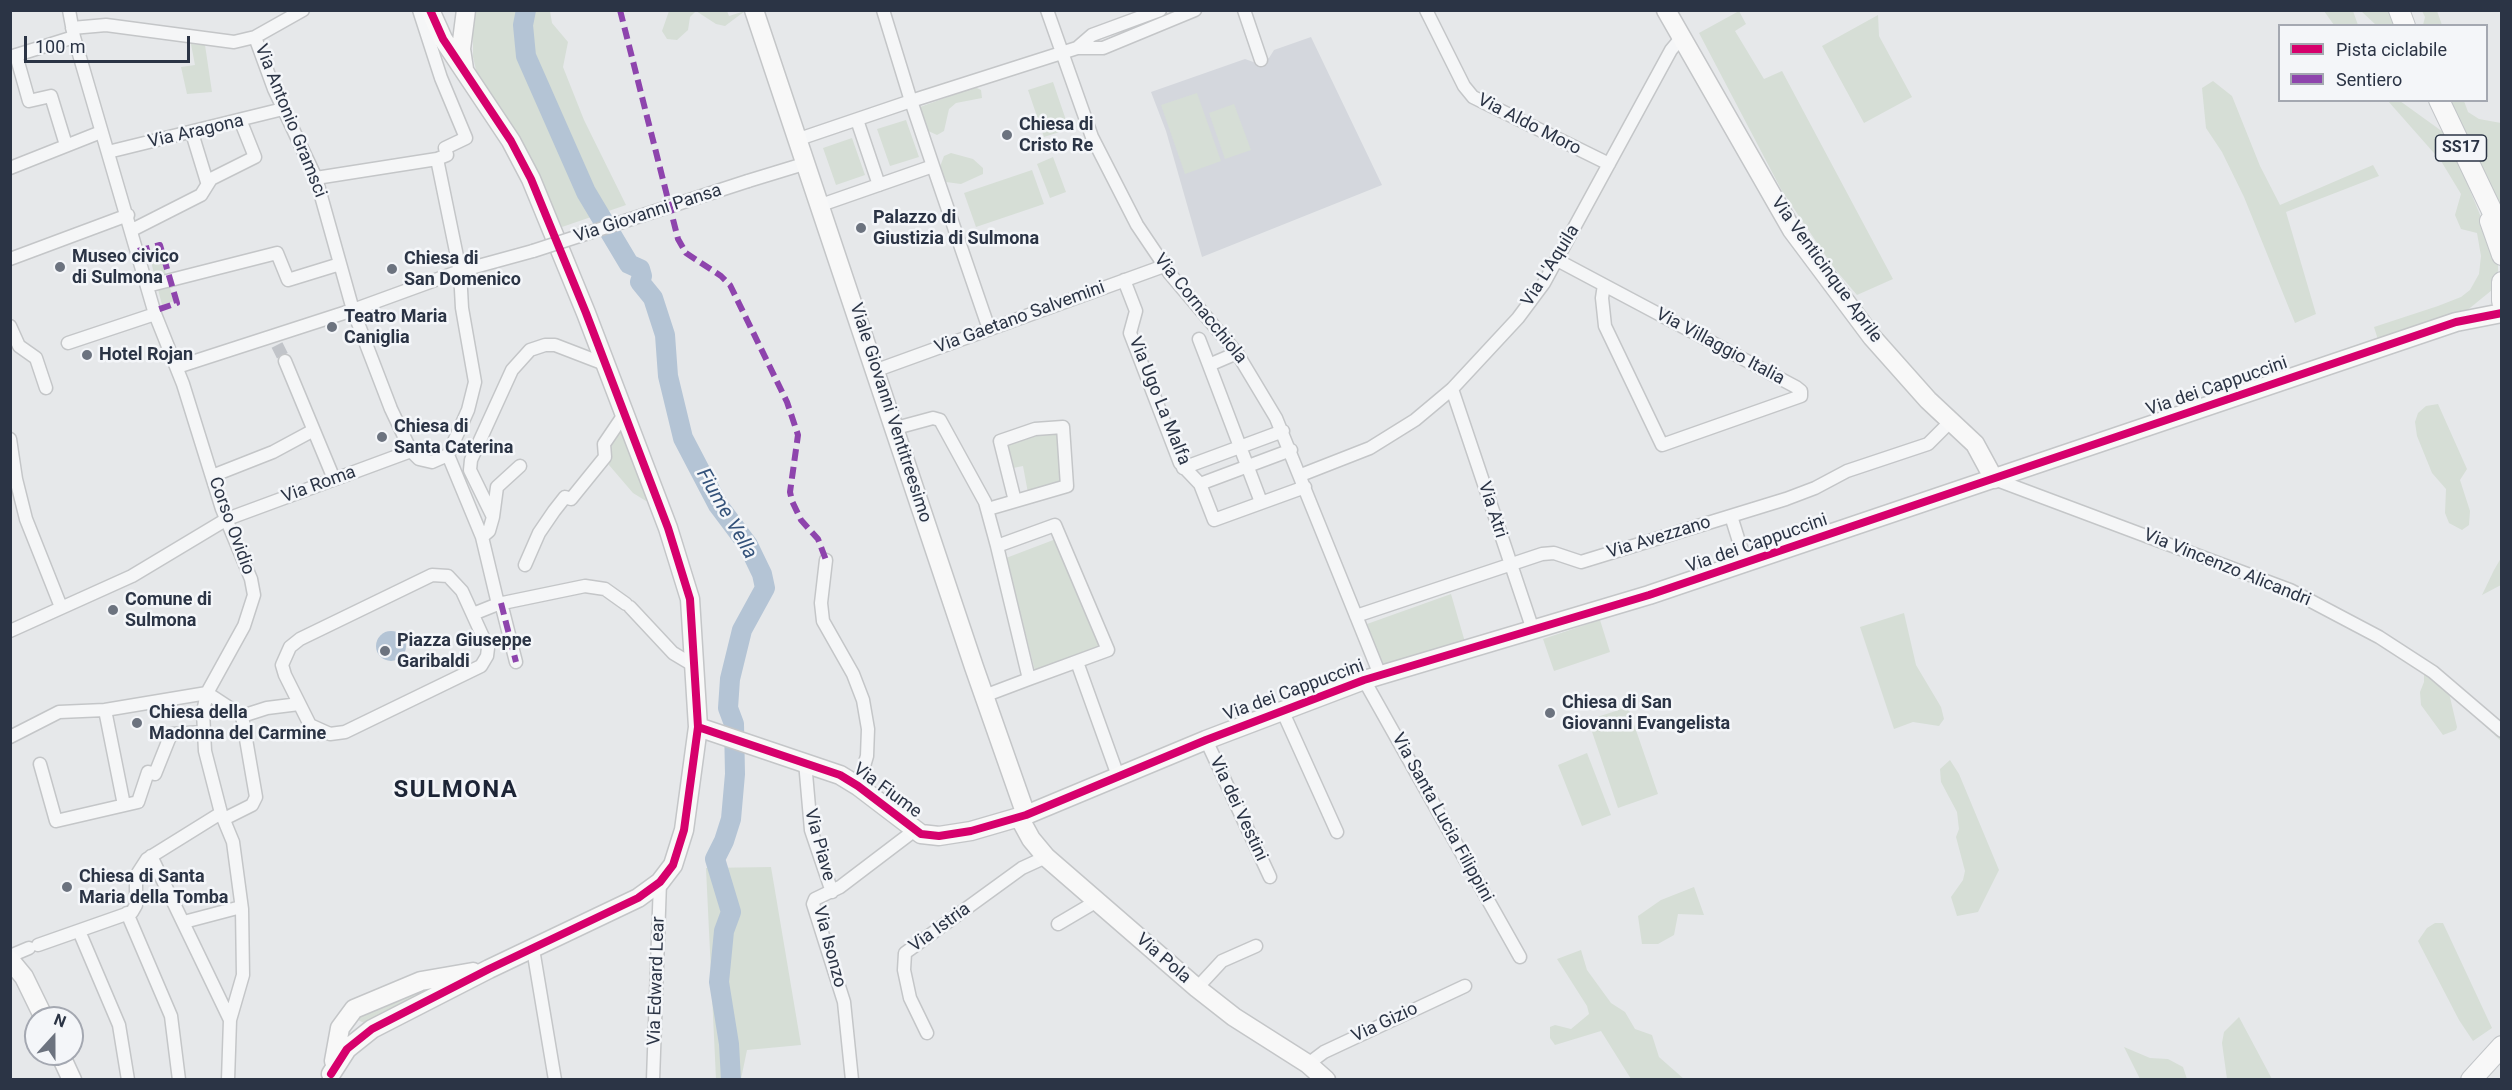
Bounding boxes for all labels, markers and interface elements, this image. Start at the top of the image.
scale bar [27,24,194,62]
legend [2278,24,2488,102]
text: 100 m [35,36,86,57]
text: Pista ciclabile [2336,39,2447,60]
street label: Via Antonio Gramsci [249,41,331,201]
text: Sentiero [2336,69,2402,90]
street label: Via Aldo Moro [1474,90,1584,160]
street label: Via Aragona [146,111,246,153]
place label: Chiesa di Cristo Re [1019,114,1094,156]
marker: Chiesa di Cristo Re [1000,128,1014,142]
road number: SS17 [2436,135,2486,161]
street label: Via Giovanni Pansa [571,180,725,248]
street label: Via Venticinque Aprile [1766,193,1886,347]
place label: Palazzo di Giustizia di Sulmona [873,207,1039,250]
marker: Palazzo di Giustizia di Sulmona [854,221,868,235]
street label: Via L'Aquila [1517,221,1585,311]
place label: Museo civico di Sulmona [72,246,179,288]
place label: Chiesa di San Domenico [404,248,521,290]
street label: Via Cornacchiola [1149,250,1251,368]
marker: Museo civico di Sulmona [53,260,67,274]
marker: Chiesa di San Domenico [385,262,399,276]
street label: Via Gaetano Salvemini [932,277,1108,359]
street label: Viale Giovanni Ventitreesimo [844,301,936,525]
street label: Via Villaggio Italia [1652,304,1788,390]
place label: Teatro Maria Caniglia [344,306,447,348]
marker: Teatro Maria Caniglia [325,320,339,334]
street label: Via Ugo La Malfa [1123,334,1195,468]
place label: Hotel Rojan [99,344,193,366]
marker: Hotel Rojan [80,348,94,362]
street label: Via dei Cappuccini [2144,353,2290,421]
place label: Chiesa di Santa Caterina [394,416,513,458]
marker: Chiesa di Santa Caterina [375,430,389,444]
street label: Via Roma [279,462,359,508]
water label: Fiume Vella [690,464,762,564]
street label: Corso Ovidio [203,474,259,578]
street label: Via Atri [1473,479,1511,541]
street label: Via dei Cappuccini [1684,510,1830,578]
street label: Via Avezzano [1604,512,1714,564]
street label: Via Vincenzo Alicandri [2140,525,2314,611]
place label: Comune di Sulmona [125,589,212,632]
marker: Comune di Sulmona [106,603,120,617]
place label: Piazza Giuseppe Garibaldi [397,630,531,672]
marker: Piazza Giuseppe Garibaldi [378,644,392,658]
street label: Via dei Cappuccini [1221,656,1367,726]
place label: Chiesa di San Giovanni Evangelista [1562,692,1730,734]
place label: Chiesa della Madonna del Carmine [149,702,326,744]
marker: Chiesa di San Giovanni Evangelista [1543,706,1557,720]
marker: Chiesa della Madonna del Carmine [130,716,144,730]
street label: Via Santa Lucia Filippini [1387,730,1497,906]
street label: Via dei Vestini [1204,753,1272,865]
street label: Via Fiume [848,759,926,823]
district label: SULMONA [394,777,518,805]
street label: Via Piave [799,807,839,883]
place label: Chiesa di Santa Maria della Tomba [79,866,228,908]
marker: Chiesa di Santa Maria della Tomba [60,880,74,894]
street label: Via Istria [905,899,975,957]
street label: Via Isonzo [808,904,850,990]
street label: Via Edward Lear [644,916,670,1046]
street label: Via Pola [1131,929,1195,989]
street label: Via Gizio [1349,998,1421,1048]
north arrow [24,1006,84,1066]
text: N [51,1010,69,1031]

